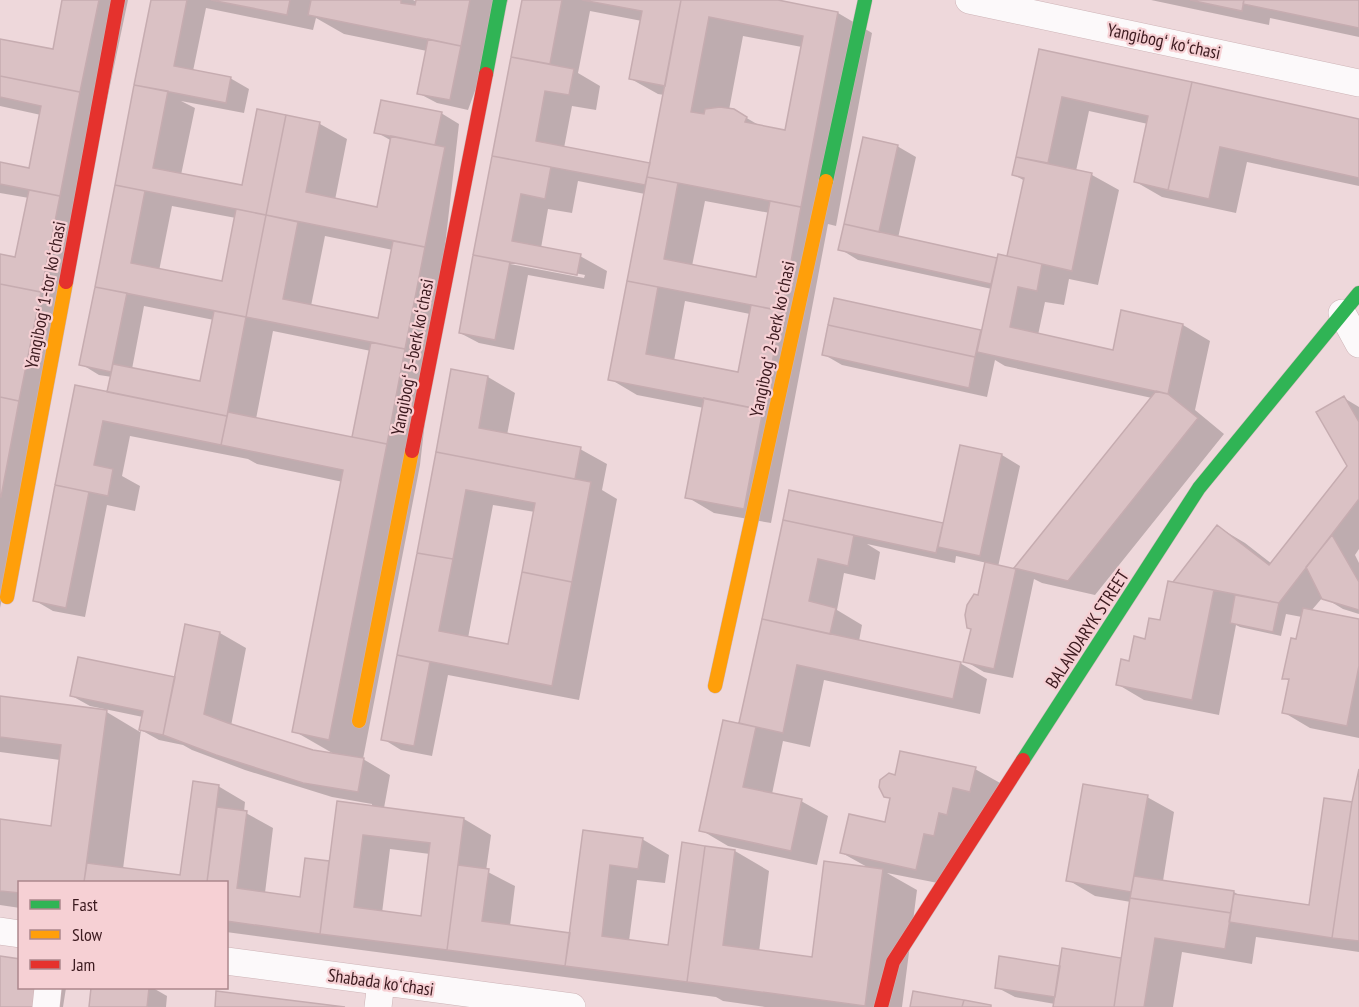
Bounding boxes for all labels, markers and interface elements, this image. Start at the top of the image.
street label: Yangibogʻ koʻchasi [1105,18,1223,64]
street label: Yangibogʻ 1-tor koʻchasi [19,219,71,371]
street label: Yangibogʻ 2-berk koʻchasi [744,259,800,419]
street label: Yangibogʻ 5-berk koʻchasi [386,277,438,437]
street label: BALANDARYK STREET [1040,565,1134,693]
legend [18,881,228,989]
text: Fast [72,893,98,916]
text: Slow [72,923,103,946]
text: Jam [71,953,95,976]
street label: Shabada koʻchasi [327,963,435,1001]

